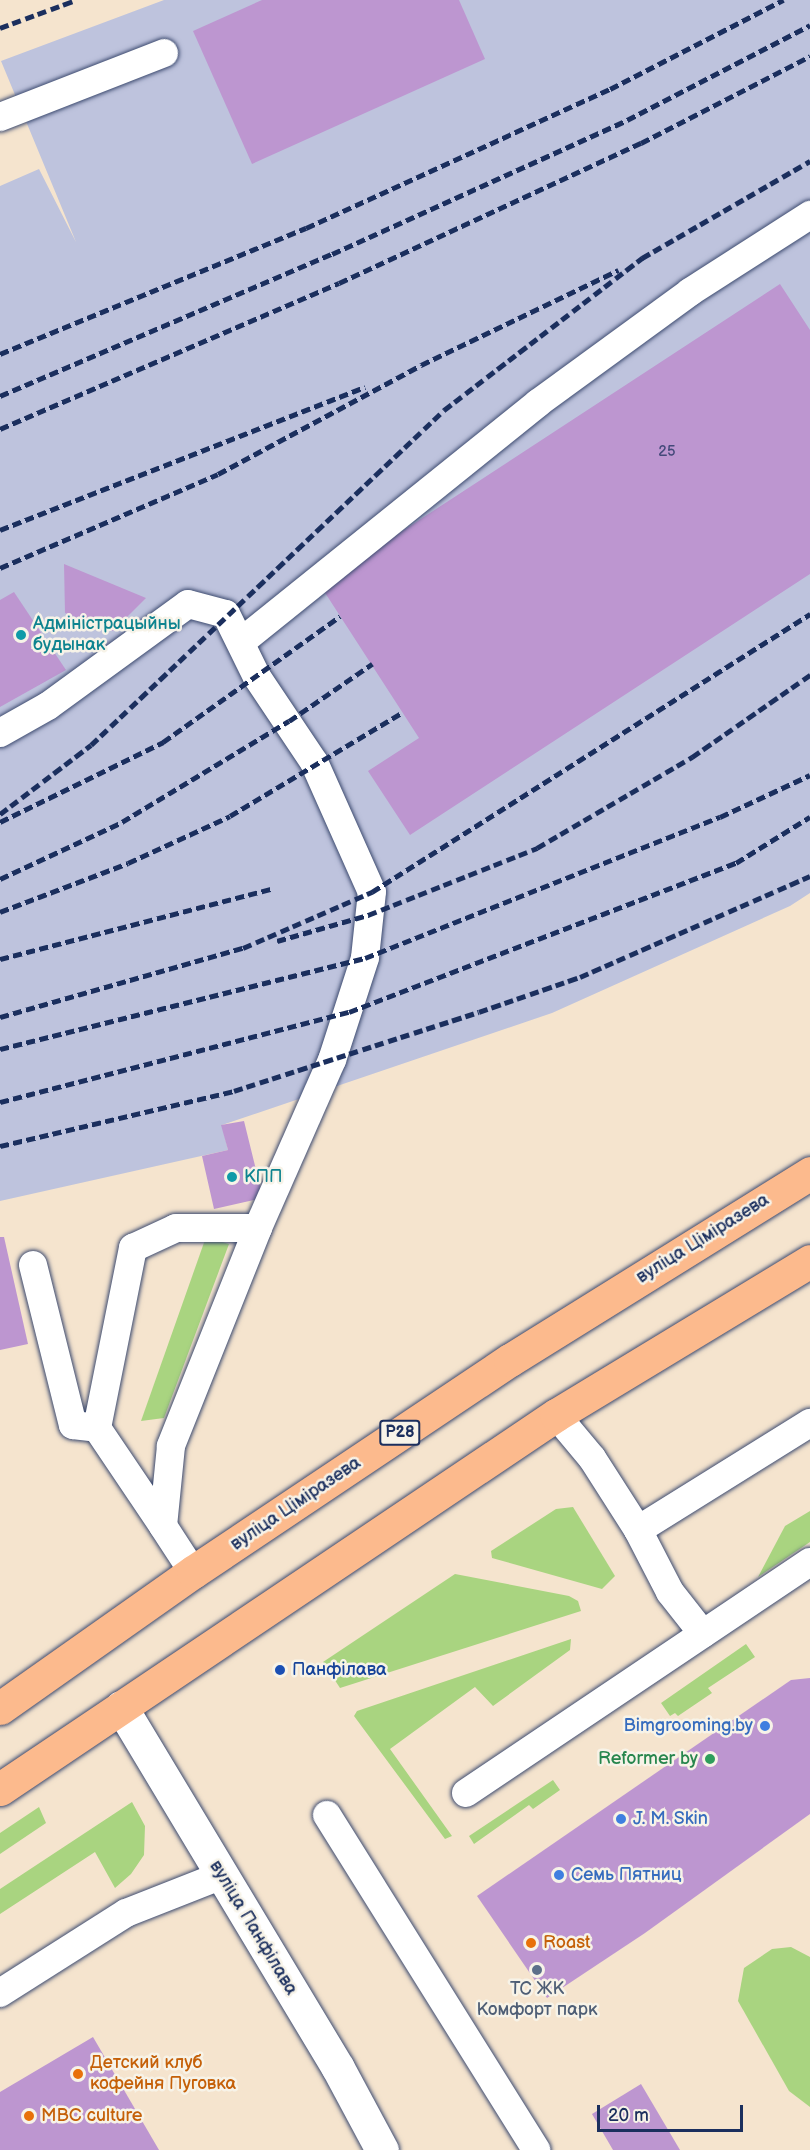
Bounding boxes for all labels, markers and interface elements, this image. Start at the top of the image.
house number: 25 [658,443,676,461]
place label: Адміністрацыйны будынак [33,614,181,656]
marker: Адміністрацыйны будынак [14,628,28,642]
place label: КПП [244,1166,283,1188]
marker: КПП [225,1170,239,1184]
street label: вуліца Ціміразева [633,1189,773,1289]
road number: Р28 [379,1420,421,1446]
street label: вуліца Ціміразева [227,1452,365,1556]
place label: Панфілава [292,1659,387,1681]
marker: Панфілава [273,1663,287,1677]
place label: Bimgrooming.by [623,1715,753,1737]
marker: Bimgrooming.by [758,1719,772,1733]
place label: Reformer by [598,1748,698,1770]
marker: Reformer by [703,1752,717,1766]
place label: J. M. Skin [633,1808,708,1830]
marker: J. M. Skin [614,1812,628,1826]
street label: вуліца Панфілава [204,1857,302,1999]
place label: Семь Пятниц [571,1864,682,1886]
marker: Семь Пятниц [552,1868,566,1882]
place label: Roast [543,1932,591,1954]
marker: Roast [524,1936,538,1950]
marker: ТС ЖК Комфорт парк [530,1963,544,1977]
place label: ТС ЖК Комфорт парк [476,1979,598,2022]
place label: Детский клуб кофейня Пуговка [90,2053,236,2096]
marker: Детский клуб кофейня Пуговка [71,2067,85,2081]
scale bar [600,2093,746,2131]
place label: MBC culture [41,2105,142,2127]
text: 20 m [608,2105,649,2126]
marker: MBC culture [22,2109,36,2123]

